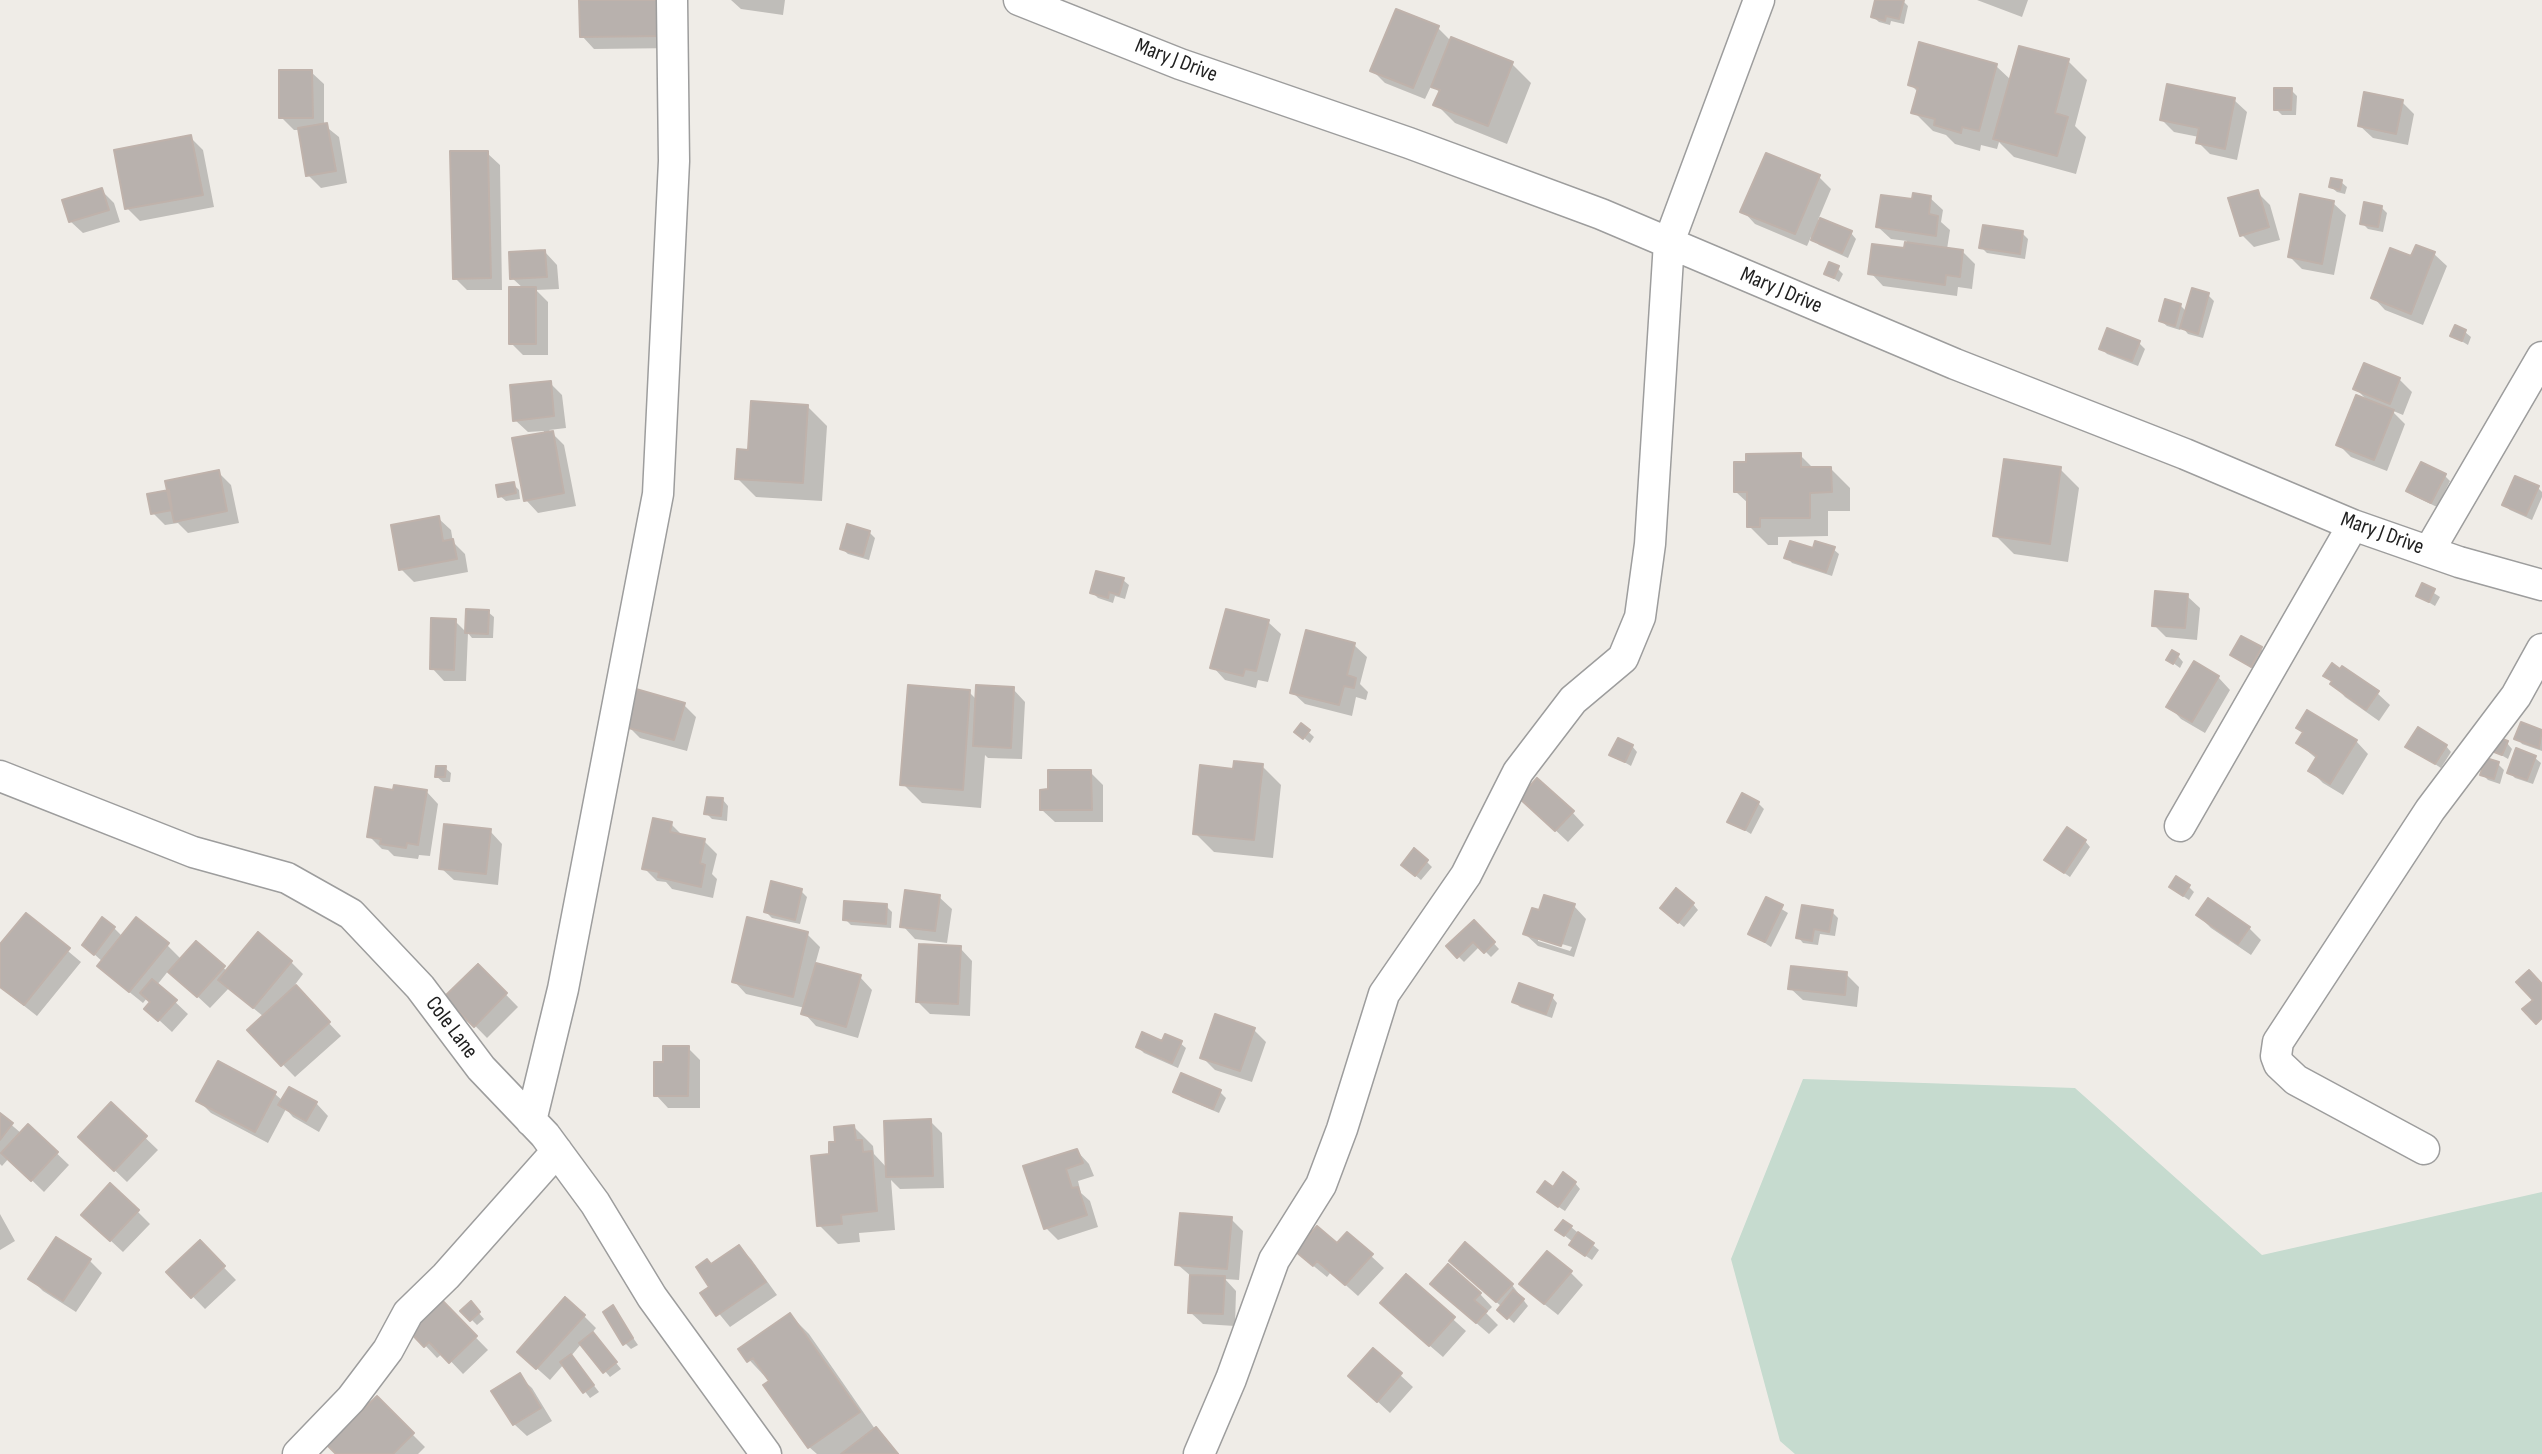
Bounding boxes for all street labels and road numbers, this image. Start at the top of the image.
street label: Mary J Drive [1131,33,1221,89]
street label: Mary J Drive [1736,262,1826,320]
street label: Mary J Drive [2337,507,2427,561]
street label: Cole Lane [419,992,483,1064]

